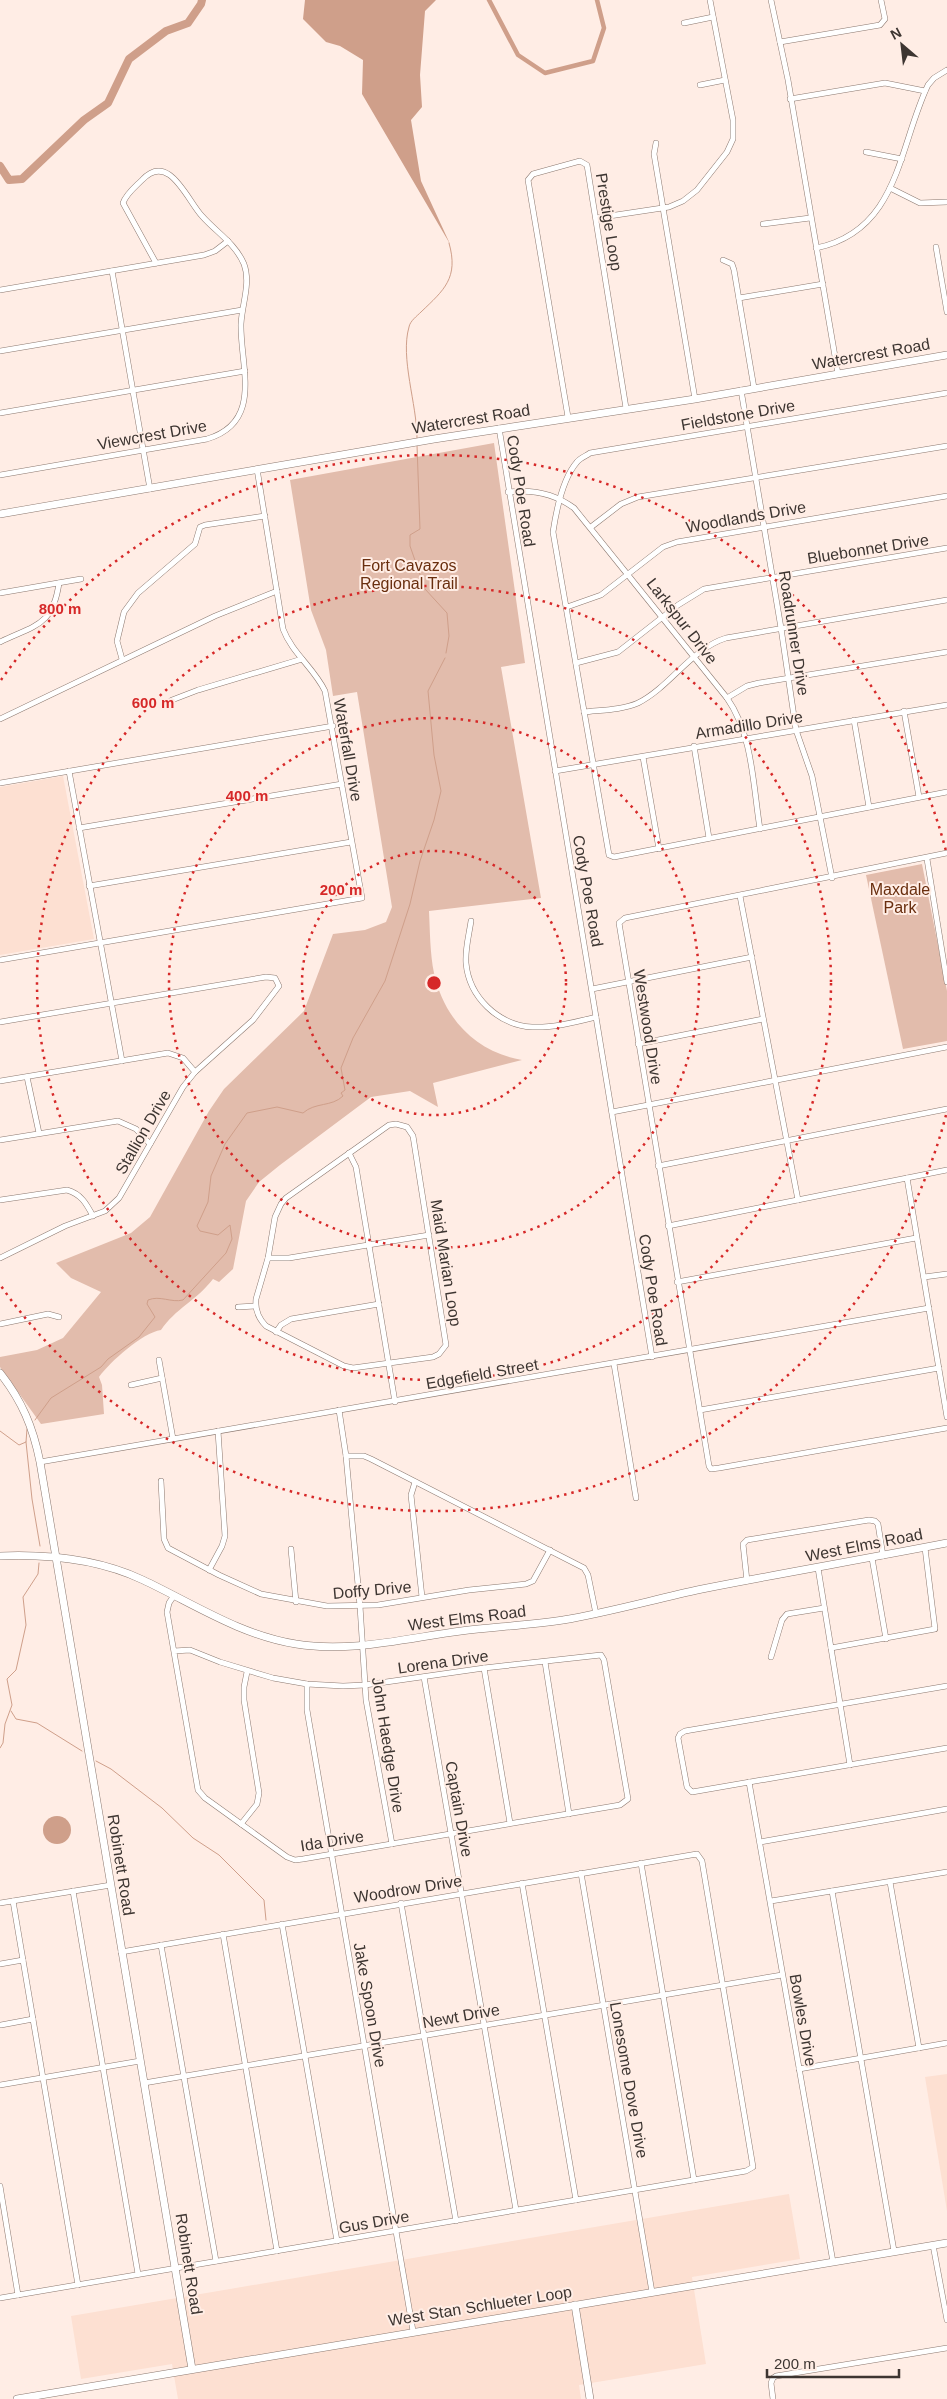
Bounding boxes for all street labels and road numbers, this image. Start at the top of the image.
street label: Prestige Loop [593,172,625,272]
street label: Watercrest Road [811,335,931,373]
street label: Fieldstone Drive [680,397,796,433]
street label: Watercrest Road [411,401,531,437]
street label: Viewcrest Drive [96,417,208,453]
street label: Cody Poe Road [504,434,538,548]
street label: Woodlands Drive [685,498,807,536]
street label: Bluebonnet Drive [806,531,930,567]
street label: Roadrunner Drive [776,569,812,697]
street label: Larkspur Drive [643,575,721,667]
street label: Waterfall Drive [331,697,365,803]
street label: Armadillo Drive [694,708,804,742]
street label: Cody Poe Road [570,834,606,948]
street label: Westwood Drive [631,968,665,1086]
street label: Stallion Drive [112,1087,174,1177]
street label: Maid Marian Loop [428,1198,464,1328]
street label: Cody Poe Road [636,1233,670,1347]
street label: Edgefield Street [424,1356,540,1392]
street label: West Elms Road [804,1525,924,1565]
street label: Doffy Drive [332,1578,412,1602]
street label: West Elms Road [407,1602,527,1634]
street label: Lorena Drive [396,1647,490,1677]
street label: John Haedge Drive [369,1676,407,1814]
street label: Captain Drive [442,1760,476,1858]
street label: Robinett Road [105,1813,137,1917]
street label: Ida Drive [299,1828,365,1854]
street label: Woodrow Drive [353,1872,463,1906]
street label: Jake Spoon Drive [351,1941,389,2069]
street label: Bowles Drive [787,1973,819,2068]
street label: Newt Drive [421,2001,501,2031]
street label: Lonesome Dove Drive [607,2001,651,2160]
street label: Gus Drive [338,2207,411,2237]
street label: Robinett Road [173,2212,205,2316]
street label: West Stan Schlueter Loop [387,2283,573,2329]

